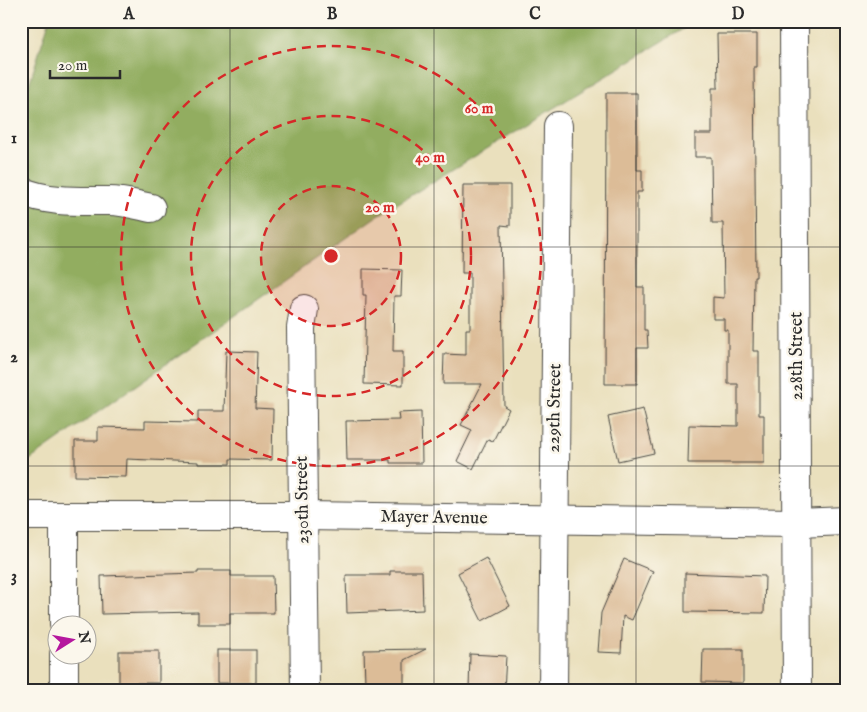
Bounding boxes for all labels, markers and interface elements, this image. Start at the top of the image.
text: A [123,5,136,25]
text: B [327,5,338,25]
text: C [529,5,541,25]
text: D [732,5,745,25]
scale bar [50,48,120,80]
text: 20 m [58,56,88,75]
text: 60 m [465,99,494,118]
text: 1 [11,129,17,149]
text: 40 m [415,148,445,167]
text: 20 m [365,198,395,217]
centre of rings [322,247,340,265]
street label: 228th Street [786,312,809,400]
text: 2 [10,348,18,368]
street label: 229th Street [543,363,567,453]
street label: 230th Street [291,456,315,544]
street label: Mayer Avenue [380,506,488,530]
text: 3 [11,567,17,587]
north arrow [48,614,98,664]
text: N [74,629,94,645]

